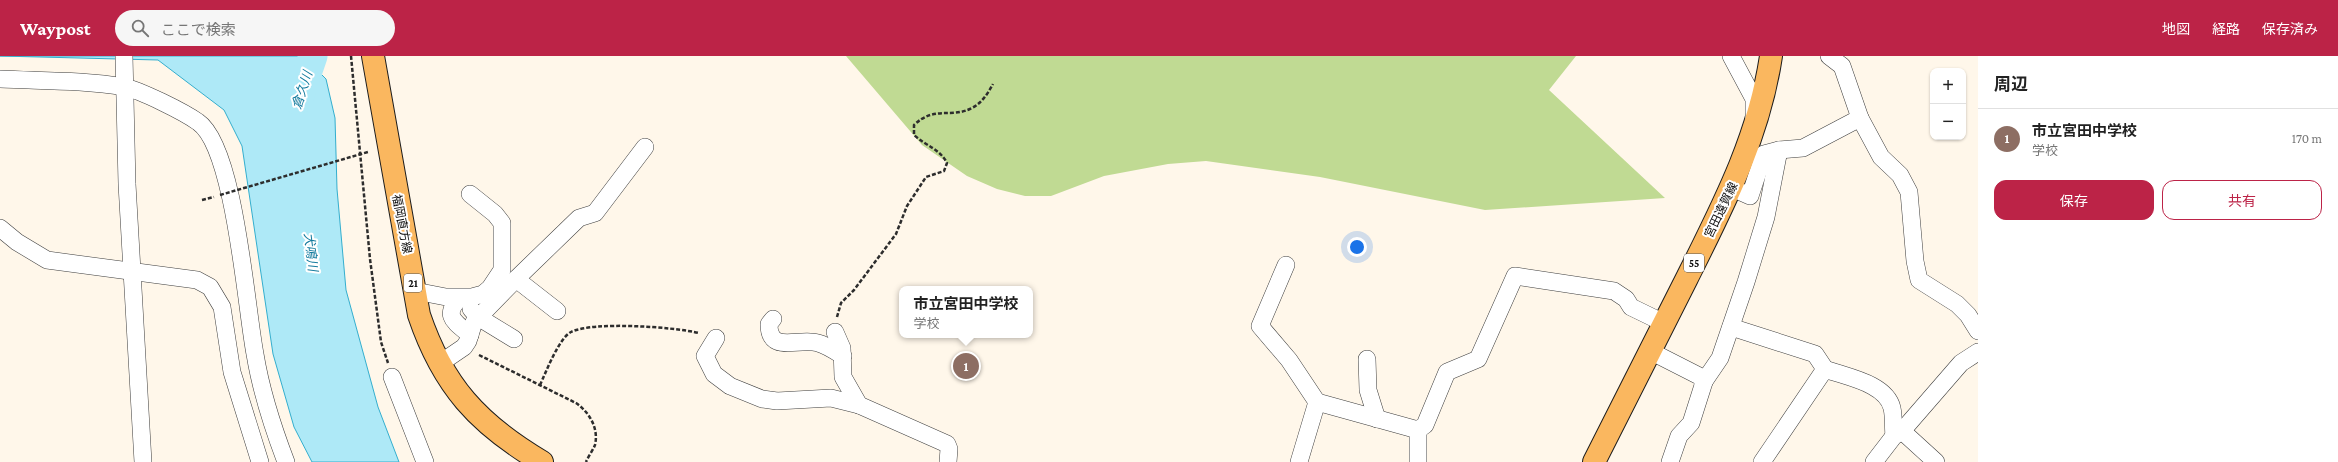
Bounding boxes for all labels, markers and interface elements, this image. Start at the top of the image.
search box [115,10,395,46]
icon: search [129,17,151,39]
text: Waypost [20,18,91,39]
text: 地図 [2162,21,2190,37]
text: 経路 [2212,21,2240,37]
text: 保存済み [2262,21,2318,37]
text: ここで検索 [161,22,236,38]
water label: 倉久川 [289,67,316,111]
map controls [1930,68,1966,140]
button: + [1930,68,1966,104]
text: 周辺 [1994,75,2028,94]
button: − [1930,104,1966,140]
text: 市立宮田中学校 [2032,123,2137,139]
text: 1 [2005,131,2009,146]
text: 170 m [2292,131,2322,146]
text: 学校 [2032,143,2058,158]
street label: 宮田遠賀線 [1702,180,1740,240]
button: 保存 [1994,180,2154,220]
button: 共有 [2162,180,2322,220]
street label: 福岡直方線 [389,193,415,255]
water label: 犬鳴川 [301,232,321,274]
your location [1347,237,1367,257]
road number: 55 [1684,254,1704,272]
road number: 21 [404,274,422,292]
popup [899,286,1033,338]
text: 市立宮田中学校 [913,296,1019,312]
text: 学校 [913,316,940,331]
pin: 1 [953,351,979,381]

